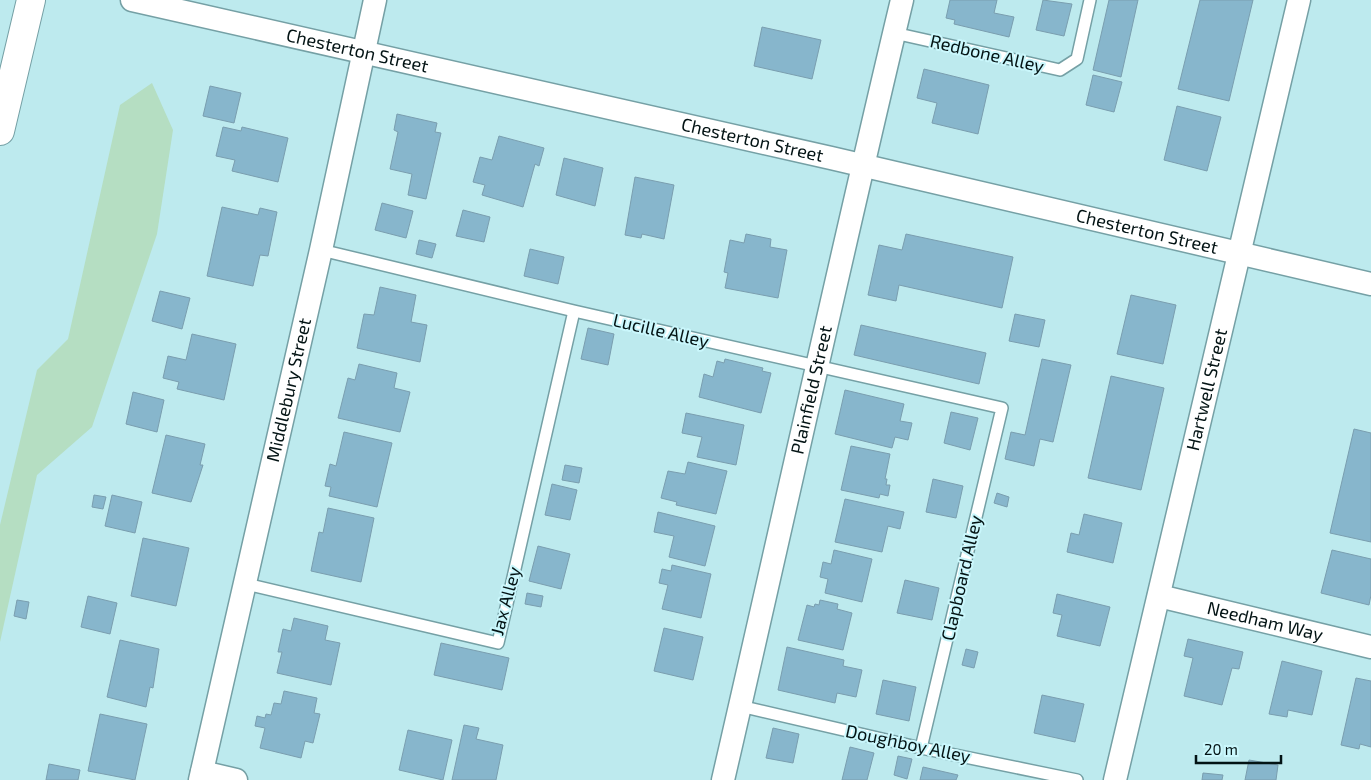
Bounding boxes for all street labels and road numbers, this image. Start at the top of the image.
street label: Chesterton Street [284,23,431,77]
street label: Redbone Alley [928,29,1047,77]
street label: Chesterton Street [679,113,826,166]
street label: Chesterton Street [1074,204,1220,258]
street label: Lucille Alley [611,308,712,352]
street label: Middlebury Street [261,316,315,464]
street label: Plainfield Street [785,323,836,456]
street label: Hartwell Street [1181,326,1231,453]
street label: Clapboard Alley [936,512,986,643]
street label: Jax Alley [485,564,525,637]
street label: Needham Way [1205,596,1326,645]
street label: Doughboy Alley [844,719,973,767]

